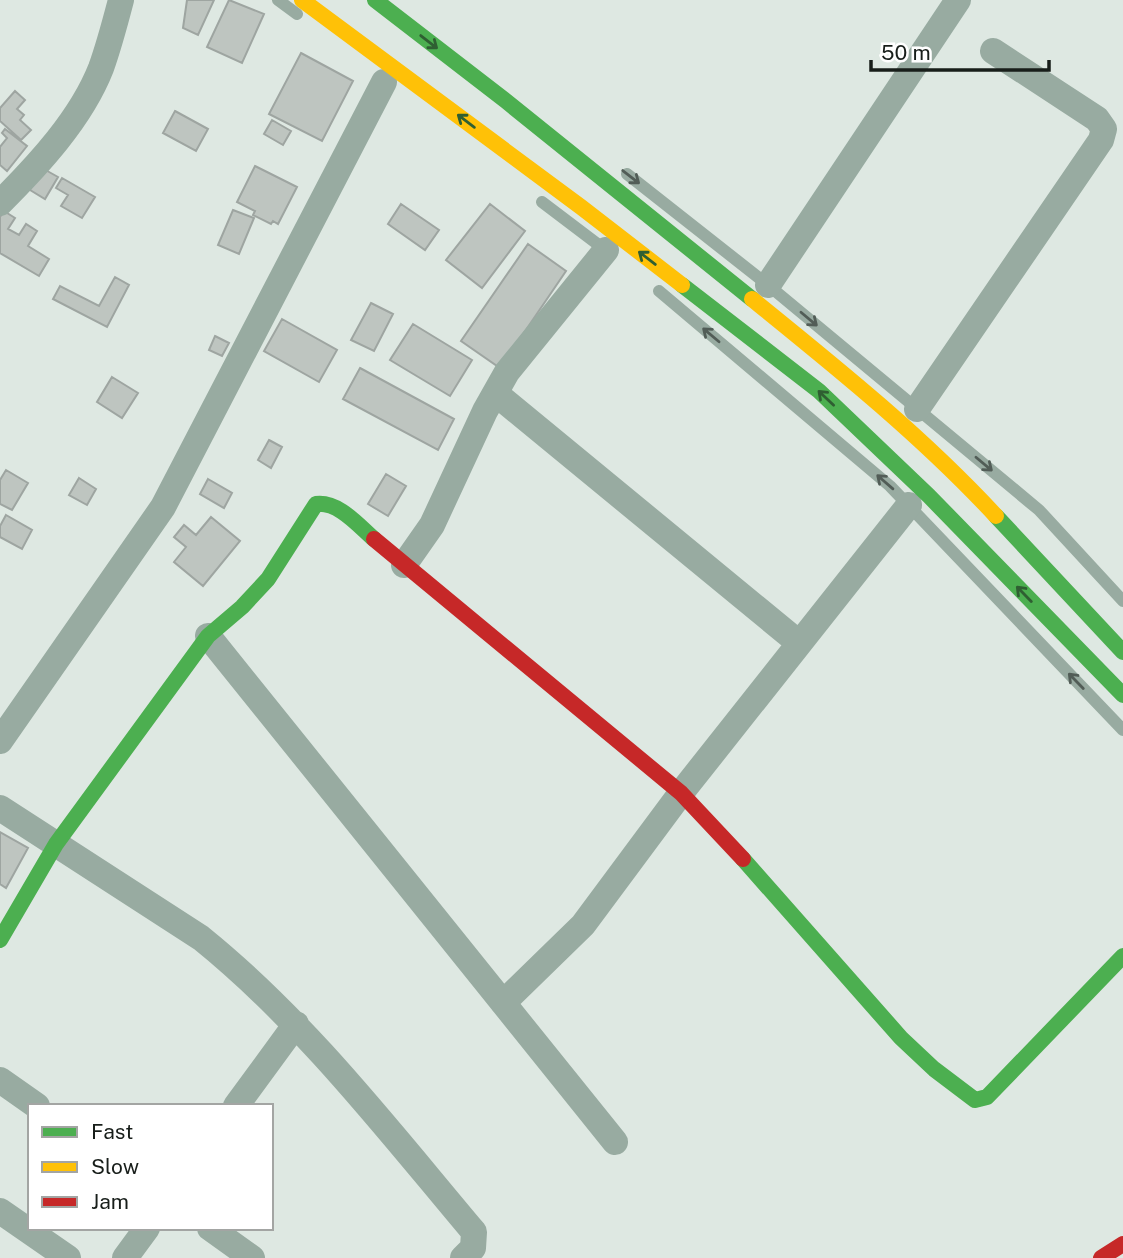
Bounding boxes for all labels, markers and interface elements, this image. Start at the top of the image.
scale bar [871,28,1050,72]
one-way arrow [419,34,438,49]
text: 50 m [881,40,931,65]
one-way arrow [456,114,475,129]
one-way arrow [621,170,640,185]
one-way arrow [638,251,657,266]
one-way arrow [800,311,818,327]
one-way arrow [702,327,720,343]
one-way arrow [817,390,835,406]
one-way arrow [974,457,992,472]
one-way arrow [876,474,894,490]
one-way arrow [1016,586,1033,603]
one-way arrow [1068,672,1084,690]
legend [28,1104,273,1230]
text: Fast [91,1119,133,1144]
text: Slow [91,1154,139,1179]
text: Jam [91,1189,129,1214]

